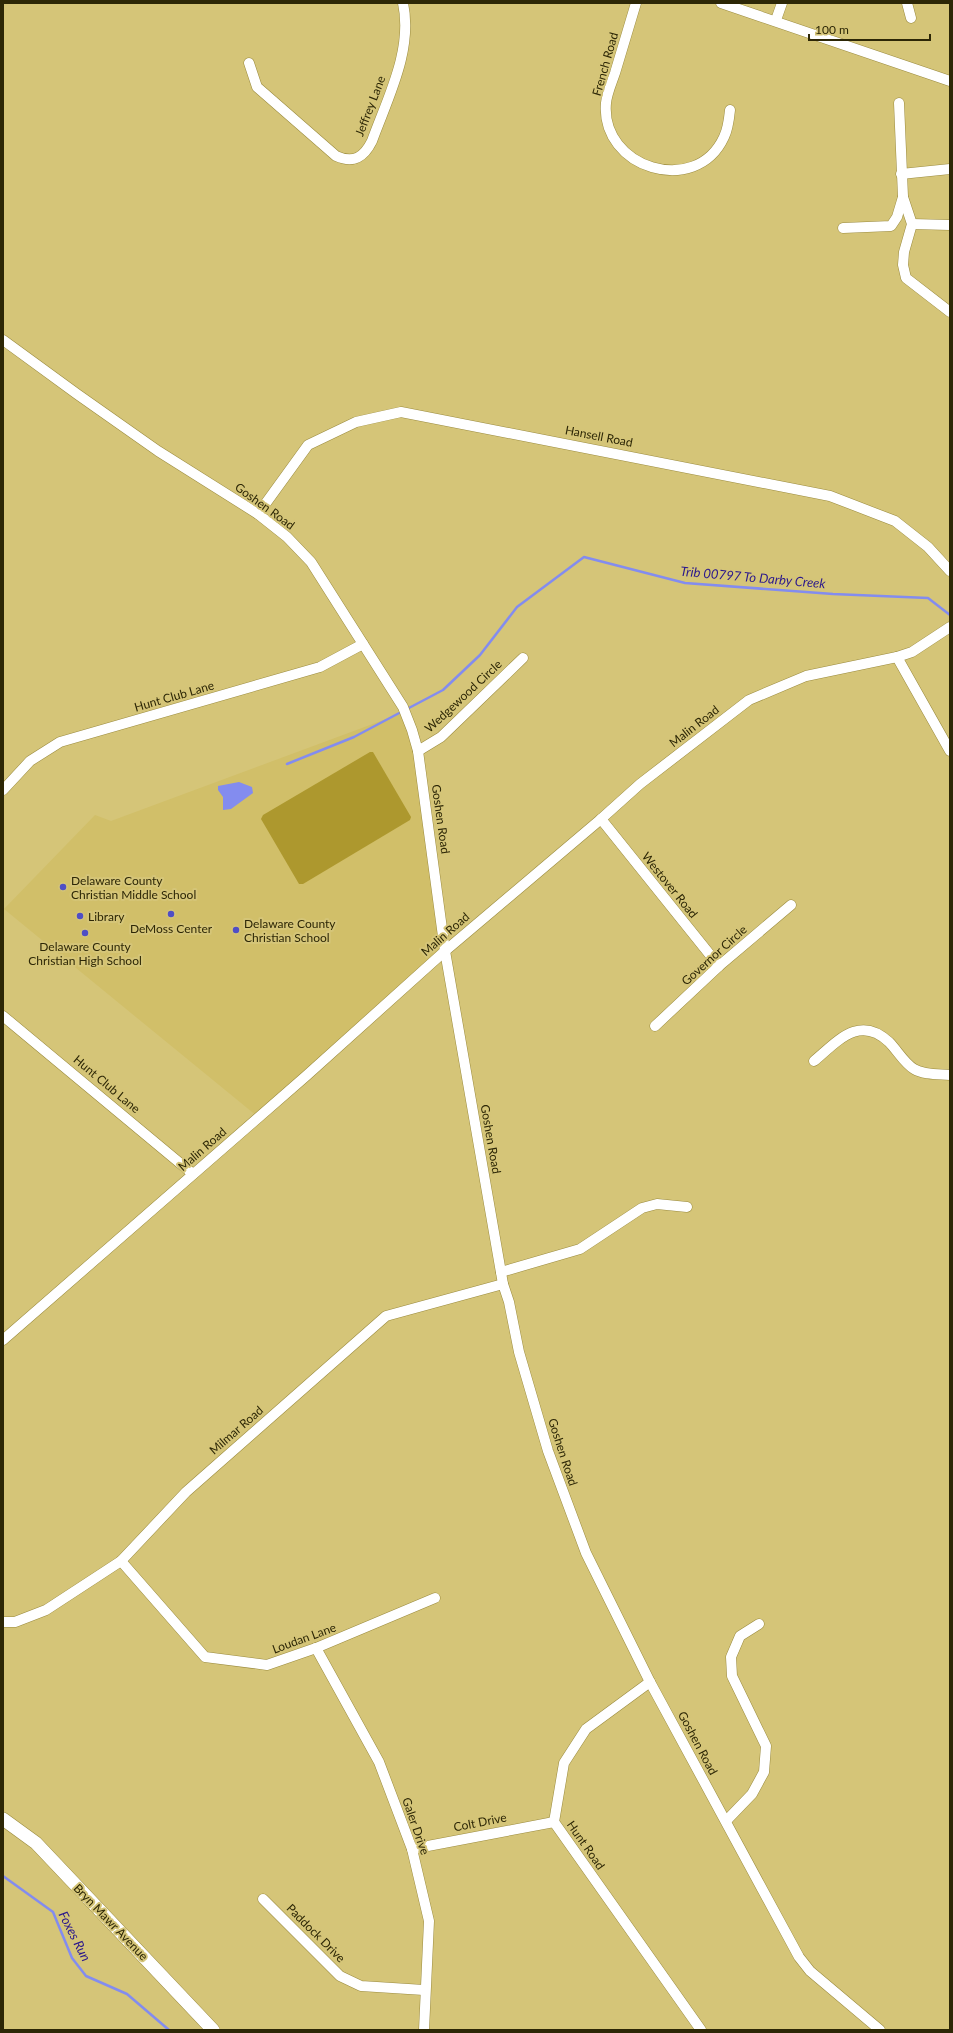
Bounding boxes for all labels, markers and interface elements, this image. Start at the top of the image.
scale bar [809,16,930,42]
text: 100 m [815,22,849,37]
street label: French Road [589,30,621,98]
street label: Jeffrey Lane [352,74,388,138]
street label: Hansell Road [564,422,634,450]
street label: Goshen Road [232,479,298,533]
water label: Trib 00797 To Darby Creek [680,563,827,591]
street label: Wedgewood Circle [421,656,505,736]
street label: Hunt Club Lane [132,677,216,715]
street label: Malin Road [666,702,722,750]
street label: Goshen Road [429,783,453,855]
street label: Westover Road [639,849,701,921]
place label: Delaware County Christian Middle School [71,873,196,902]
marker: Delaware County Christian Middle School [58,882,68,892]
place label: Library [88,909,125,924]
marker: DeMoss Center [166,909,176,919]
street label: Malin Road [418,909,472,959]
marker: Library [75,911,85,921]
place label: Delaware County Christian School [244,916,336,945]
place label: DeMoss Center [130,921,213,936]
street label: Governor Circle [678,922,750,988]
marker: Delaware County Christian School [231,925,241,935]
marker: Delaware County Christian High School [80,928,90,938]
place label: Delaware County Christian High School [28,939,142,968]
street label: Hunt Club Lane [71,1052,143,1116]
street label: Goshen Road [478,1103,504,1175]
street label: Malin Road [175,1124,229,1174]
street label: Milmar Road [206,1403,266,1457]
street label: Goshen Road [545,1416,581,1488]
street label: Loudan Lane [270,1620,338,1656]
street label: Goshen Road [675,1709,721,1777]
street label: Galer Drive [399,1795,433,1857]
street label: Colt Drive [452,1810,508,1834]
street label: Hunt Road [564,1818,608,1872]
street label: Bryn Mawr Avenue [71,1881,151,1963]
street label: Paddock Drive [284,1901,348,1965]
water label: Foxes Run [56,1908,94,1964]

